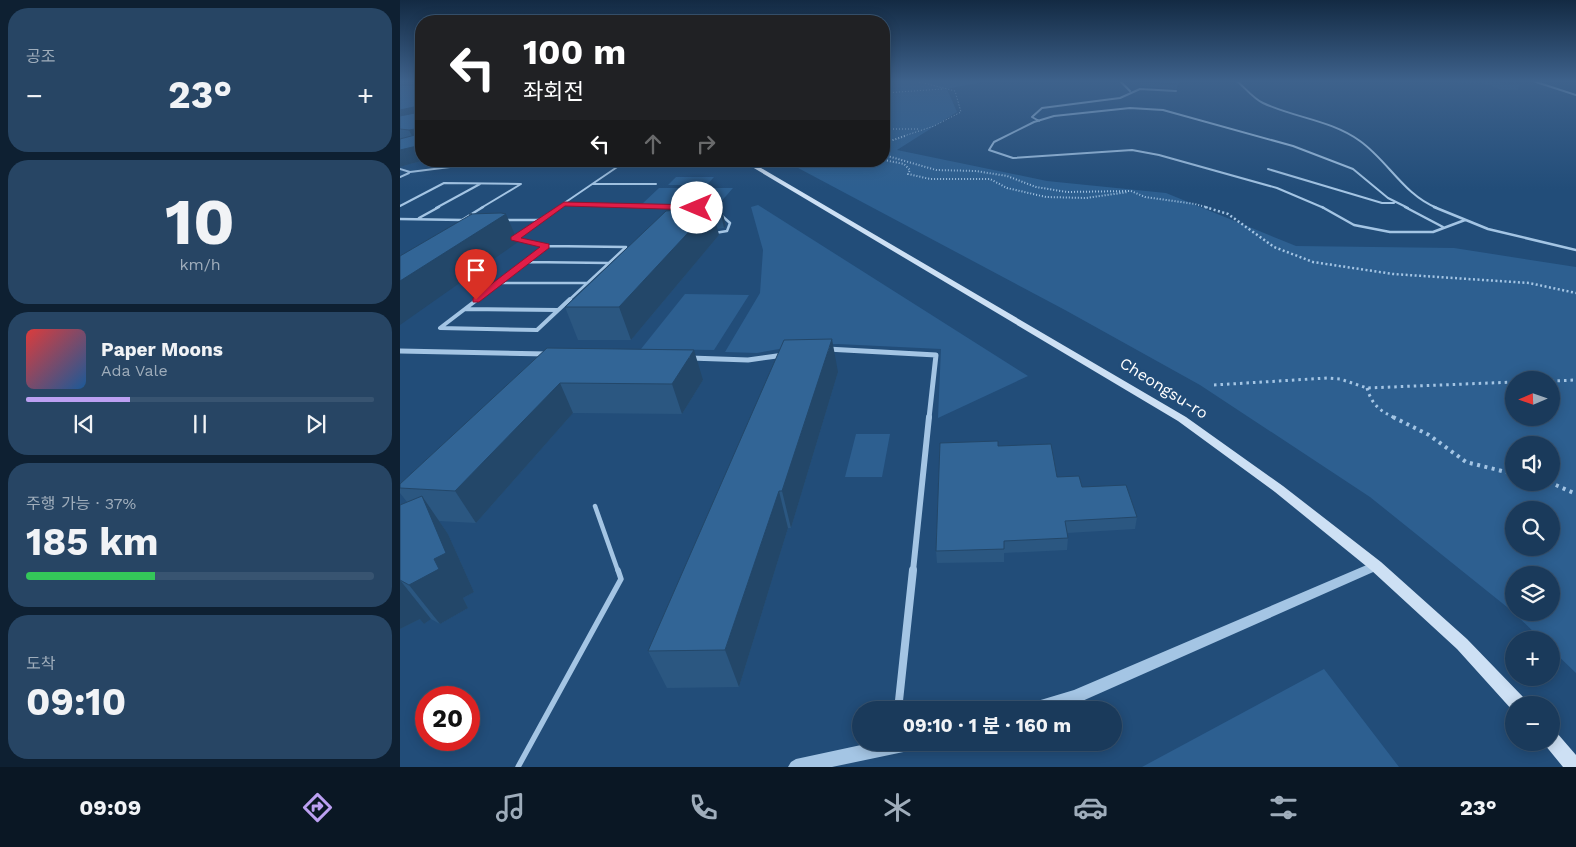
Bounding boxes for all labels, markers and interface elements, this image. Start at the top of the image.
text: 100 m [523,31,626,73]
icon: left [440,35,505,100]
text: 공조 [26,47,55,66]
text: 23° [168,73,232,117]
text: − [26,79,43,112]
text: + [357,79,374,112]
text: 좌회전 [523,79,584,104]
icon: left [586,130,614,158]
icon: ahead [639,130,667,158]
icon: right [692,130,720,158]
position arrow [670,181,722,233]
text: 10 [165,184,235,260]
pin [455,249,497,300]
text: km/h [179,255,221,274]
icon: arrive [462,256,490,284]
text: Paper Moons [101,338,223,361]
street label: Cheongsu-ro [1116,353,1212,423]
text: Ada Vale [101,361,168,380]
north arrow [1505,371,1560,426]
map controls [1505,371,1560,751]
icon: previous [70,410,98,438]
icon: pause [186,410,214,438]
icon: next [302,410,330,438]
button: sound [1505,436,1560,491]
text: 주행 가능 · 37% [26,494,136,513]
button: search [1505,501,1560,556]
text: 185 km [26,520,159,564]
button: layers [1505,566,1560,621]
button: + [1505,631,1560,686]
text: 도착 [26,654,55,673]
text: 09:10 [26,680,126,724]
speed limit sign: 20 [415,686,480,751]
button: − [1505,696,1560,751]
text: 09:10 · 1 분 · 160 m [903,714,1071,737]
icon: directions [300,790,335,825]
icon: music [493,790,528,825]
icon: phone [686,790,721,825]
icon: climate [880,790,915,825]
icon: car [1073,790,1108,825]
icon: filters [1266,790,1301,825]
text: 09:09 [79,795,141,820]
text: 23° [1460,795,1497,820]

